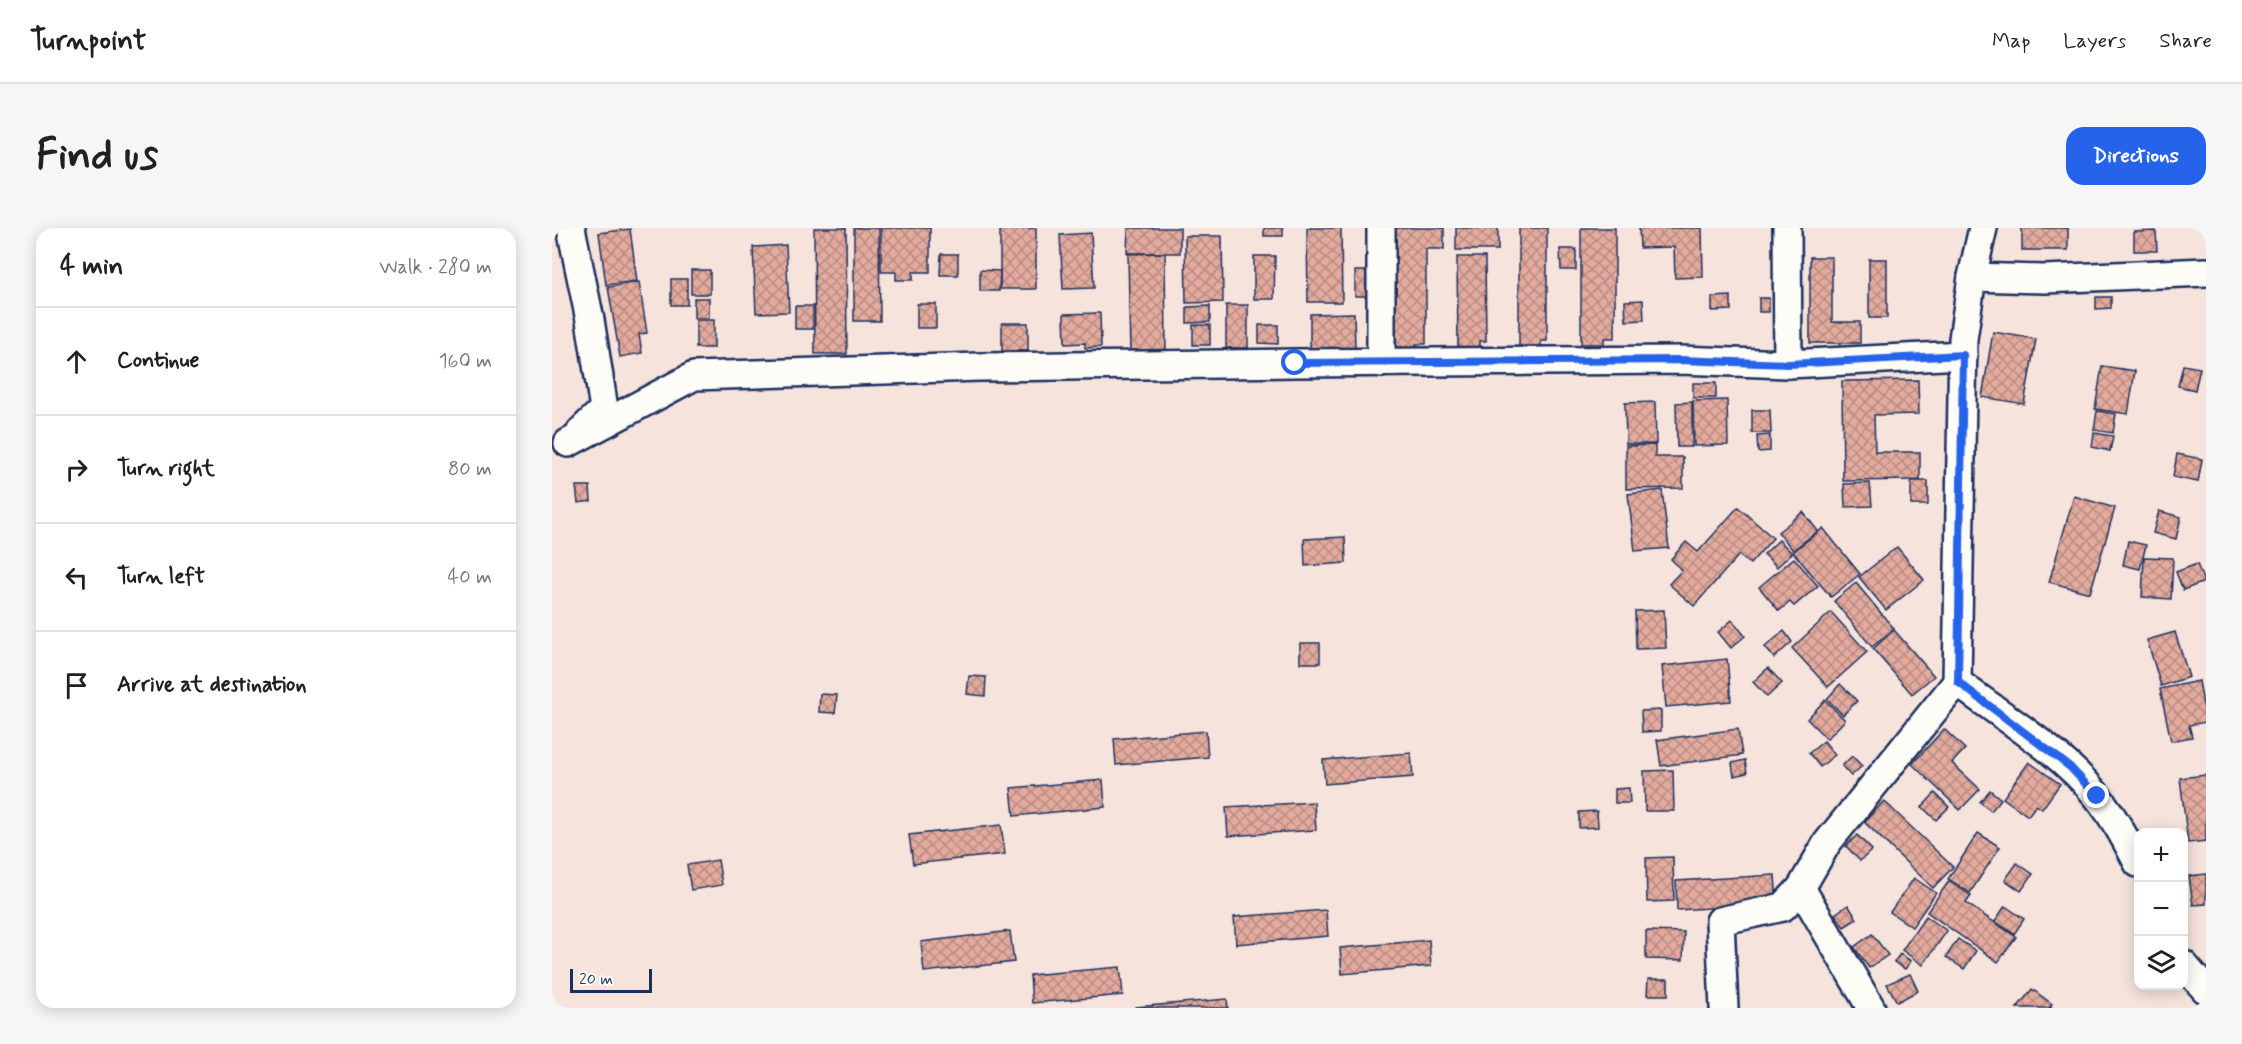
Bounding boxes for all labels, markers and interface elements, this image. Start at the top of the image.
text: Turnpoint [30,23,146,60]
text: Map [1992,27,2030,55]
text: Layers [2063,27,2126,55]
text: Share [2159,27,2212,55]
button: Directions [2066,127,2206,185]
text: Find us [36,129,158,184]
text: 4 min [60,250,123,284]
text: Walk · 280 m [379,254,492,281]
icon: ahead [60,345,93,378]
text: Continue [117,347,199,375]
text: 160 m [439,348,492,375]
route start [1281,349,1307,375]
icon: right [60,453,93,486]
text: Turn right [117,455,215,483]
text: 80 m [448,456,492,483]
icon: left [60,561,93,594]
text: Turn left [117,563,205,591]
text: 40 m [448,564,492,591]
icon: arrive [60,669,93,702]
text: Arrive at destination [117,671,307,699]
route end [2083,782,2109,808]
map controls [2134,828,2188,990]
button: + [2134,828,2188,882]
button: − [2134,882,2188,936]
button: layers [2134,936,2188,990]
scale bar [570,966,652,994]
text: 20 m [579,969,613,990]

